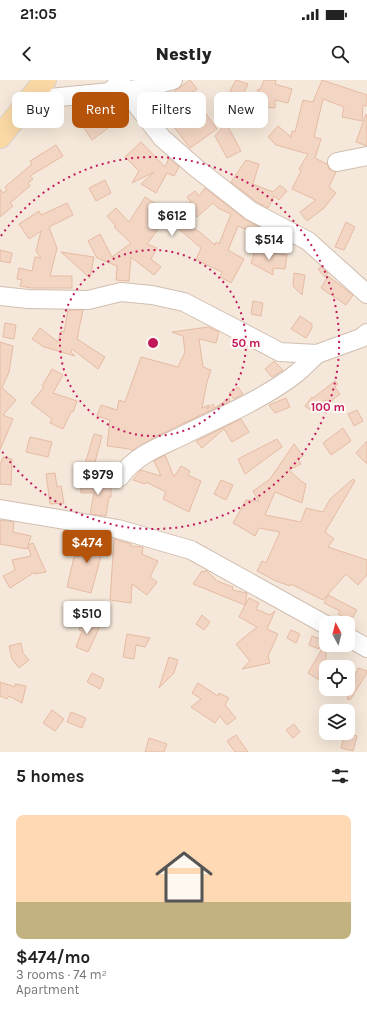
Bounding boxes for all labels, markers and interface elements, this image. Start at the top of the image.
text: 21:05 [20,5,57,23]
icon: back [16,43,38,65]
text: Nestly [155,43,212,65]
icon: search [329,43,351,65]
chip: Buy [12,92,64,128]
chip: Rent [72,92,129,128]
chip: Filters [137,92,206,128]
chip: New [214,92,268,128]
pin: $612 [148,203,196,237]
text: $612 [157,208,187,223]
pin: $514 [245,227,293,261]
text: $514 [255,232,283,247]
centre of rings [146,336,160,350]
text: 50 m [232,336,261,350]
text: 100 m [311,400,345,414]
pin: $979 [74,462,122,496]
text: $979 [82,467,114,482]
pin: $474 [63,530,111,564]
text: $474 [72,535,102,550]
pin: $510 [63,601,111,635]
text: $510 [72,606,102,621]
north arrow [319,616,355,652]
map controls [319,616,355,740]
button: locate [319,660,355,696]
button: layers [319,704,355,740]
icon: filters [329,765,351,787]
text: 5 homes [16,766,85,786]
icon: home [148,841,220,913]
text: $474/mo [16,947,90,967]
text: 3 rooms · 74 m² [16,967,107,982]
text: Apartment [16,982,79,997]

